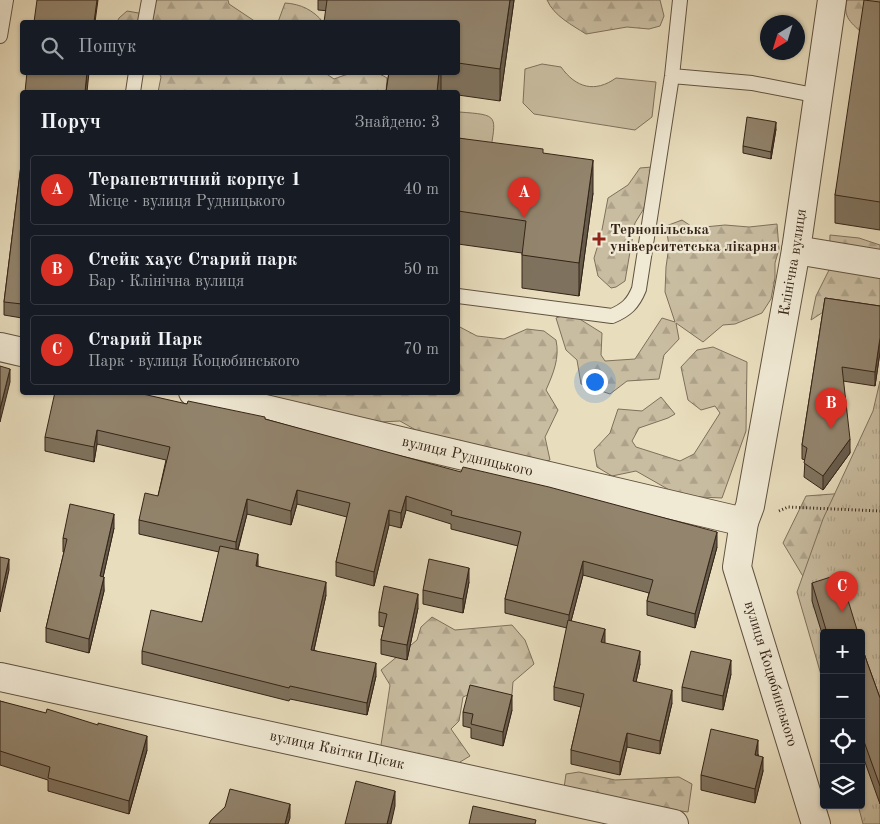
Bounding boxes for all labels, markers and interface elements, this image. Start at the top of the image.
north arrow [760,15,805,60]
search box [20,20,460,75]
icon: search [38,34,66,62]
text: Пошук [78,38,136,57]
text: Поруч [40,112,101,133]
text: Знайдено: 3 [355,115,440,131]
text: Терапевтичний корпус 1 [88,171,302,190]
pin: A [508,177,540,218]
text: A [51,182,63,198]
text: 40 m [403,182,439,198]
text: Місце · вулиця Рудницького [88,194,285,210]
street label: Клінічна вулиця [777,208,809,317]
place label: Тернопільська університетська лікарня [610,223,777,255]
marker: Тернопільська університетська лікарня [592,232,606,246]
text: Стейк хаус Старий парк [88,251,297,270]
text: B [51,262,63,278]
text: 50 m [403,262,439,278]
text: Бар · Клінічна вулиця [88,274,244,290]
text: Старий Парк [88,331,202,350]
text: C [52,342,62,358]
text: 70 m [403,342,439,358]
text: Парк · вулиця Коцюбинського [88,354,300,370]
your location [582,369,608,395]
pin: B [815,388,847,429]
street label: вулиця Рудницького [401,434,534,479]
pin: C [826,571,858,612]
street label: вулиця Коцюбинського [741,599,799,749]
map controls [820,629,865,809]
button: + [820,629,865,674]
button: − [820,674,865,719]
button: locate [820,719,865,764]
street label: вулиця Квітки Цісик [268,729,406,773]
button: layers [820,764,865,809]

